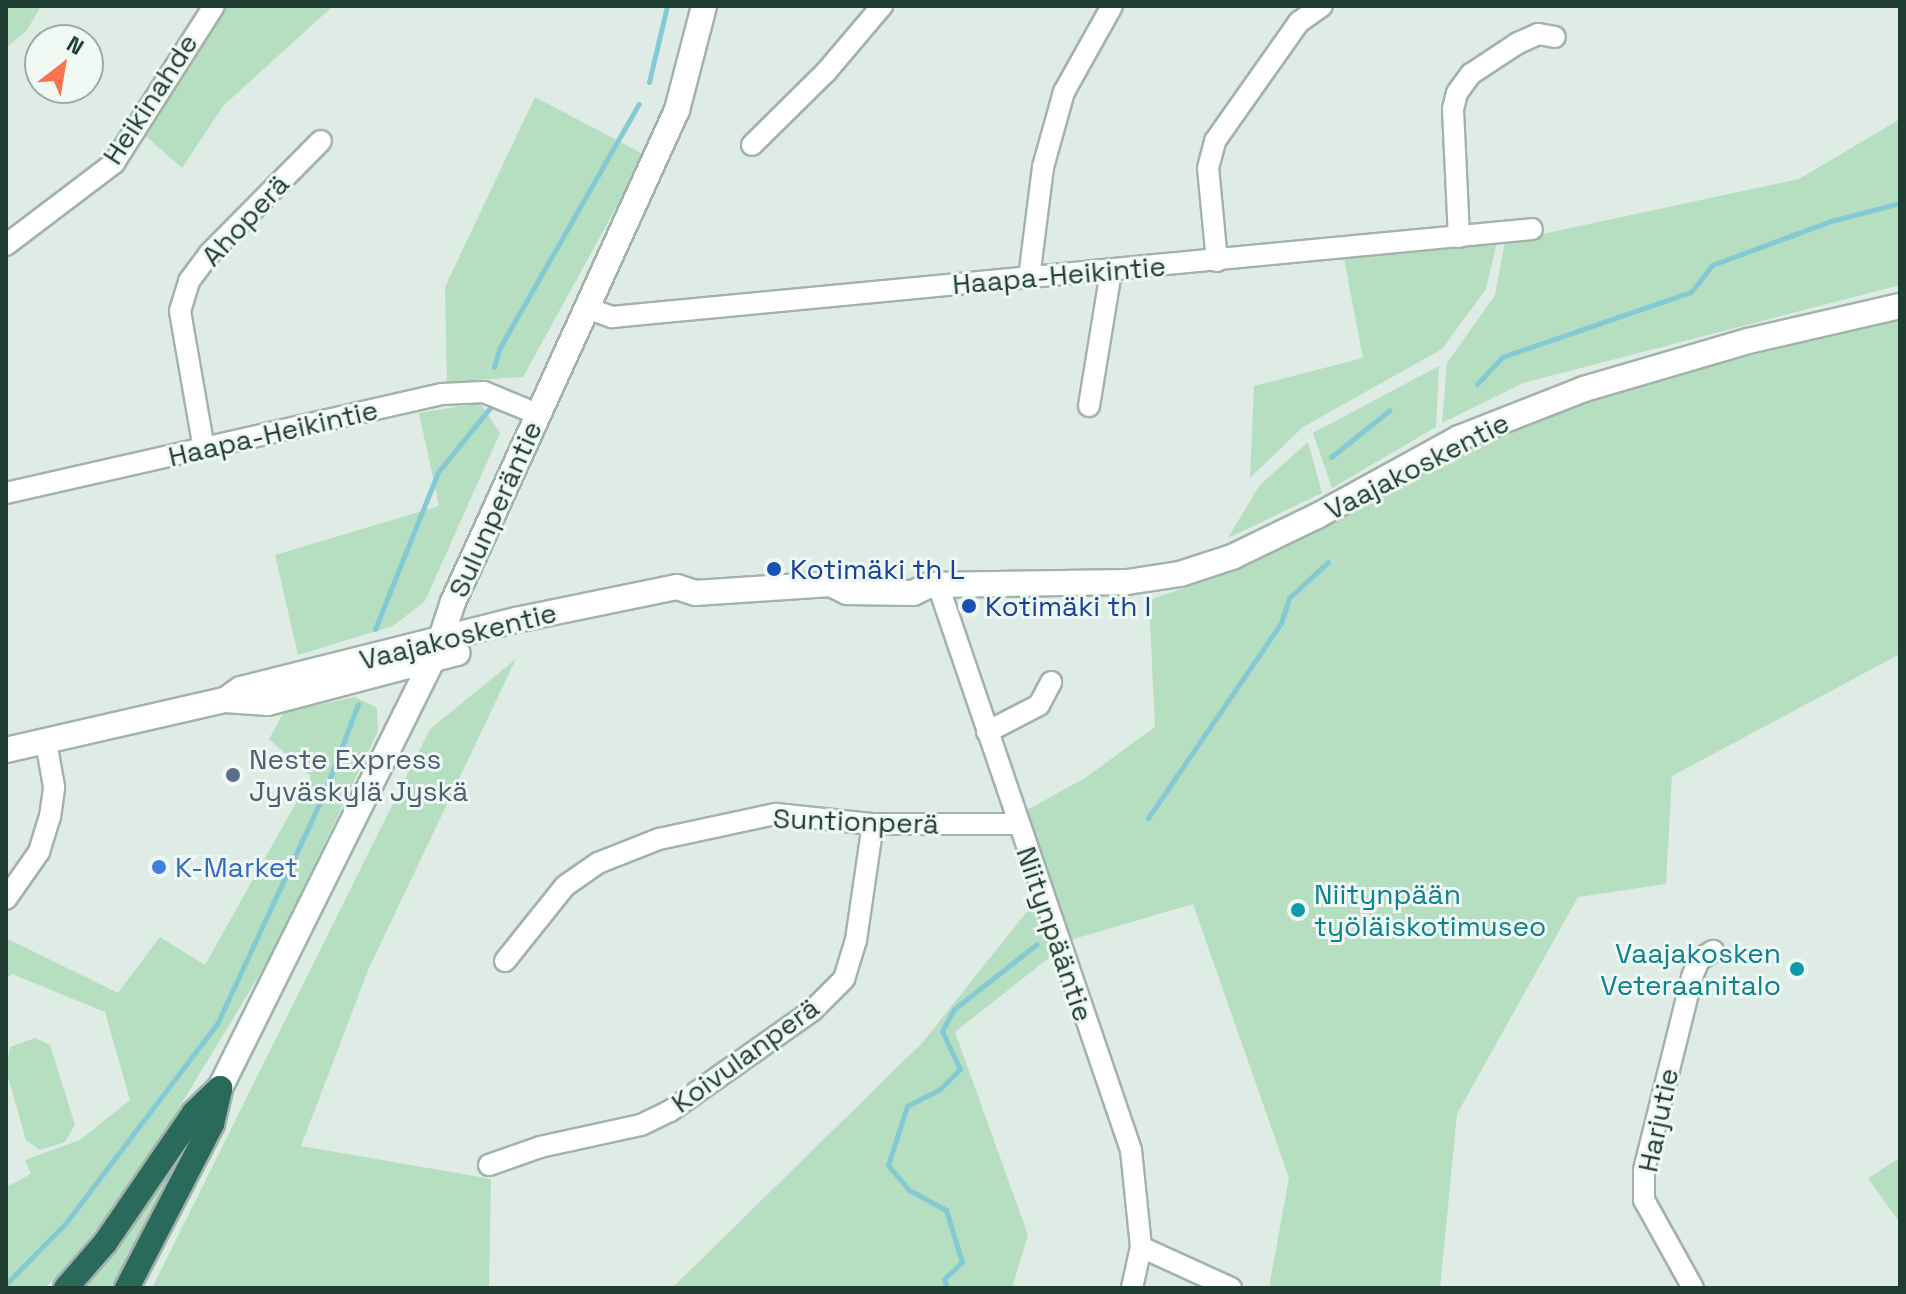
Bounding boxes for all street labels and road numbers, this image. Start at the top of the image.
street label: Heikinahde [95,27,205,171]
street label: Ahoperä [194,167,296,273]
street label: Haapa-Heikintie [951,249,1167,301]
street label: Haapa-Heikintie [165,393,381,473]
street label: Vaajakoskentie [1319,405,1515,527]
street label: Sulunperäntie [441,416,549,602]
street label: Vaajakoskentie [356,595,560,677]
street label: Suntionperä [772,801,940,841]
street label: Niitynpääntie [1009,842,1101,1026]
street label: Koivulanperä [665,990,825,1120]
street label: Harjutie [1631,1065,1685,1175]

